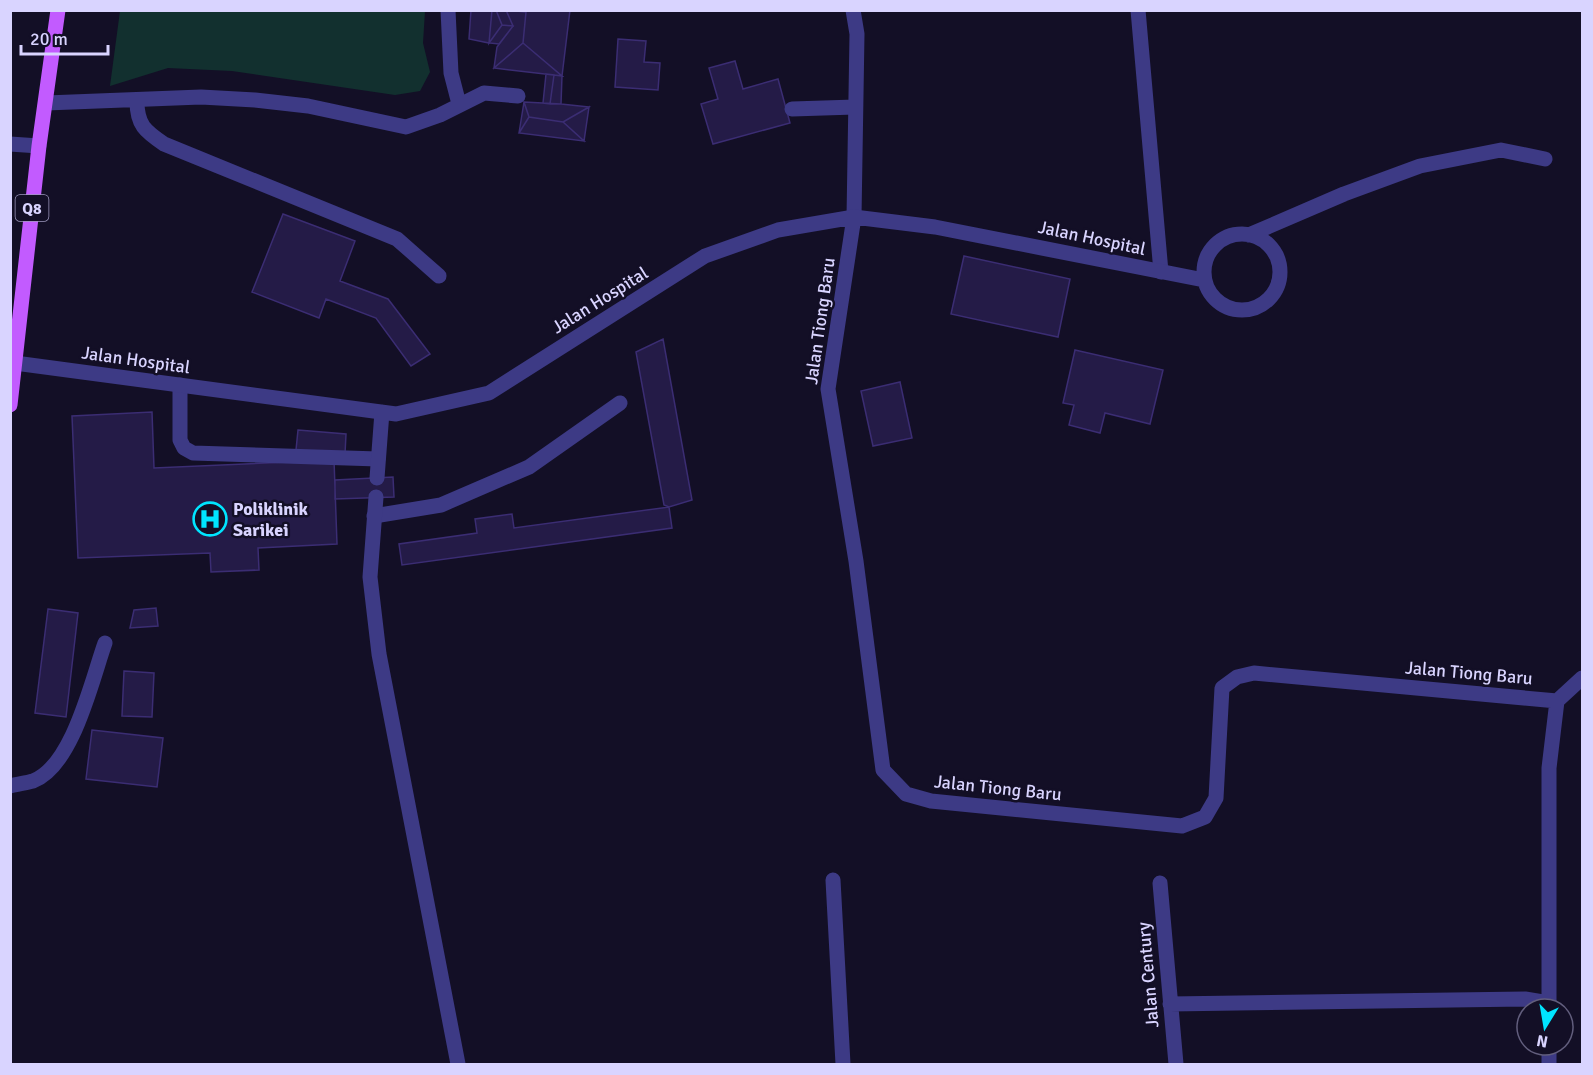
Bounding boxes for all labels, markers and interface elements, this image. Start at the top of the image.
scale bar [21,18,108,56]
text: 20 m [30,28,68,50]
road number: Q8 [15,195,48,221]
street label: Jalan Hospital [1036,216,1148,260]
street label: Jalan Tiong Baru [800,256,840,386]
street label: Jalan Hospital [548,262,652,338]
street label: Jalan Hospital [80,341,192,379]
place label: Poliklinik Sarikei [233,498,309,541]
hospital icon: Poliklinik Sarikei [192,501,228,537]
street label: Jalan Tiong Baru [1404,656,1534,690]
street label: Jalan Tiong Baru [933,770,1063,806]
street label: Jalan Century [1132,921,1164,1029]
north arrow [1515,997,1575,1057]
text: N [1535,1030,1550,1052]

